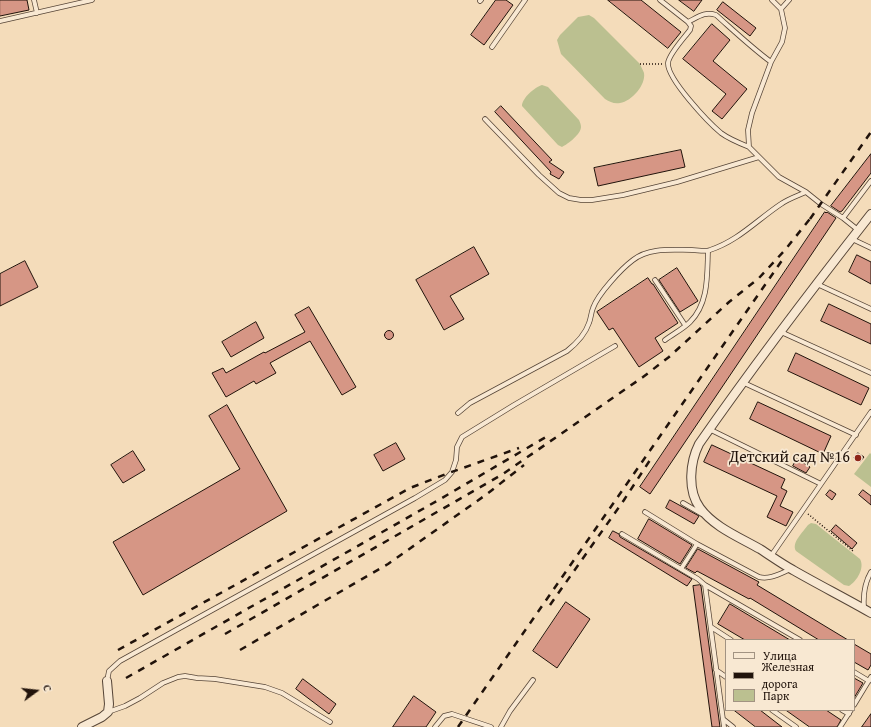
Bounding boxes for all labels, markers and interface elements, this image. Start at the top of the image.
place label: Детский сад №16 [729,448,850,468]
marker: Детский сад №16 [853,453,863,463]
legend [725,639,855,711]
text: Улица [763,647,797,664]
text: Железная дорога [762,658,814,692]
north arrow [16,671,56,711]
text: С [39,683,56,693]
text: Парк [763,687,789,704]

